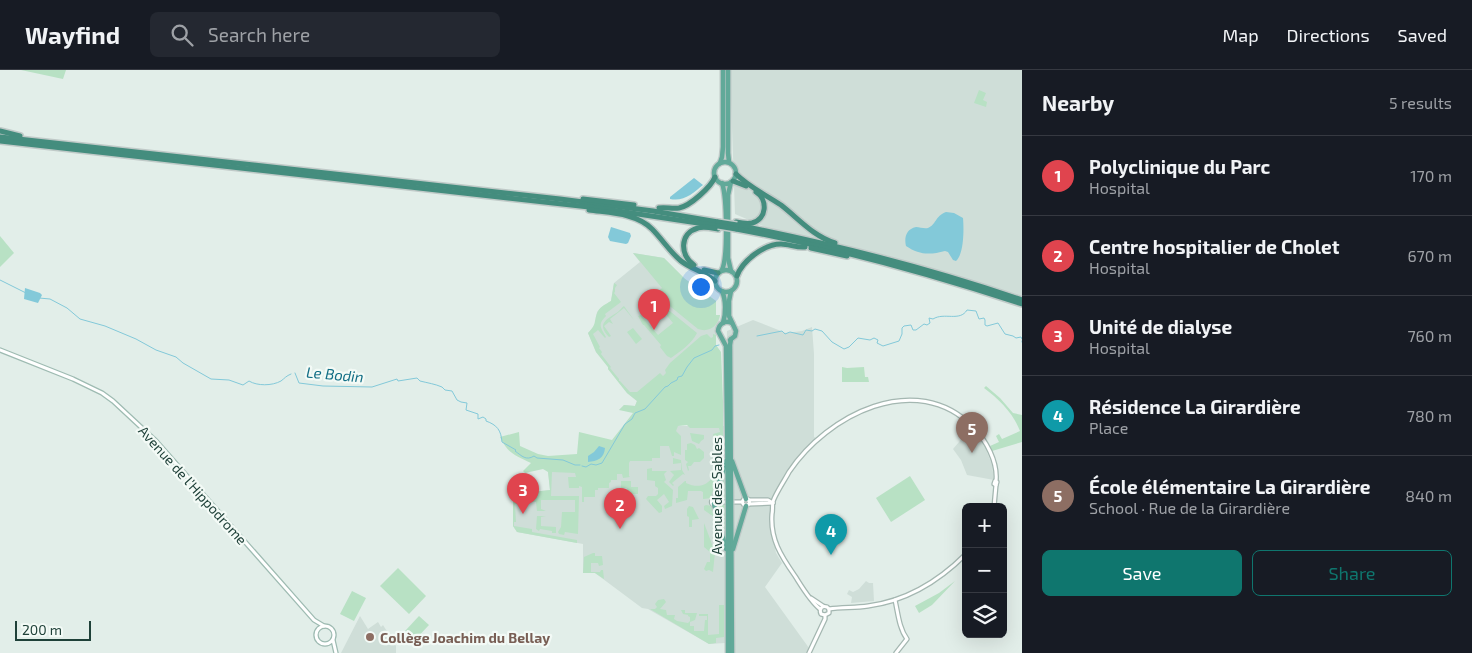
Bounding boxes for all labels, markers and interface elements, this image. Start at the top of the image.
search box [150,12,500,57]
text: Wayfind [25,20,120,49]
icon: search [168,21,196,49]
text: Search here [208,23,310,46]
text: Map [1222,24,1259,46]
text: Directions [1287,24,1370,46]
text: Saved [1398,24,1447,46]
text: Nearby [1042,90,1114,115]
text: 5 results [1389,93,1452,112]
text: Polyclinique du Parc [1089,155,1270,178]
text: 1 [1055,166,1061,185]
text: 170 m [1410,166,1452,185]
text: Hospital [1089,178,1150,197]
text: Centre hospitalier de Cholet [1089,235,1340,258]
text: 2 [1053,246,1063,265]
text: 670 m [1407,246,1452,265]
text: Hospital [1089,258,1150,277]
your location [688,274,714,300]
pin: 1 [638,289,670,330]
text: Unité de dialyse [1089,315,1232,338]
text: 3 [1053,326,1063,345]
text: 760 m [1407,326,1452,345]
text: Hospital [1089,338,1150,357]
water label: Le Bodin [306,363,364,385]
text: Résidence La Girardière [1089,395,1301,418]
text: 4 [1053,406,1063,425]
text: 780 m [1407,406,1452,425]
pin: 5 [956,412,988,453]
text: Place [1089,418,1128,437]
street label: Avenue de l’Hippodrome [135,422,251,548]
street label: Avenue des Sables [708,437,725,555]
pin: 3 [507,473,539,514]
text: École élémentaire La Girardière [1089,475,1370,498]
text: 5 [1054,486,1062,505]
text: 840 m [1405,486,1452,505]
pin: 2 [604,488,636,529]
text: School · Rue de la Girardière [1089,498,1290,517]
map controls [962,503,1007,638]
button: + [962,503,1007,548]
pin: 4 [815,514,847,555]
button: − [962,548,1007,593]
button: Save [1042,550,1242,596]
button: Share [1252,550,1452,596]
button: layers [962,593,1007,638]
scale bar [15,618,91,641]
text: 200 m [22,621,62,638]
place label: Collège Joachim du Bellay [380,629,550,646]
marker: Collège Joachim du Bellay [364,631,376,643]

